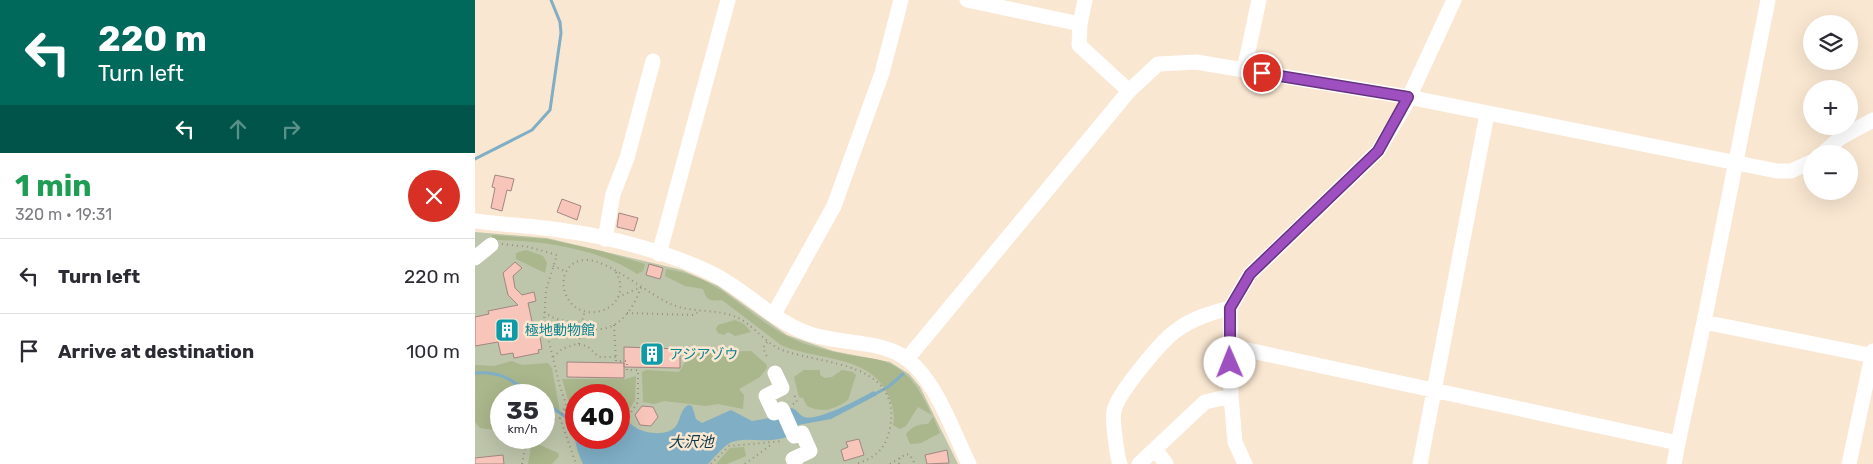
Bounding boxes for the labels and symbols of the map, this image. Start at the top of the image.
pin [1241,52,1283,94]
building icon: 極地動物館 [494,317,520,343]
place label: 極地動物館 [525,322,595,339]
position arrow [1203,336,1255,388]
building icon: アジアゾウ [639,341,665,367]
place label: アジアゾウ [669,346,738,363]
speed limit sign: 40 [565,384,630,449]
water label: 大沢池 [668,433,715,451]

